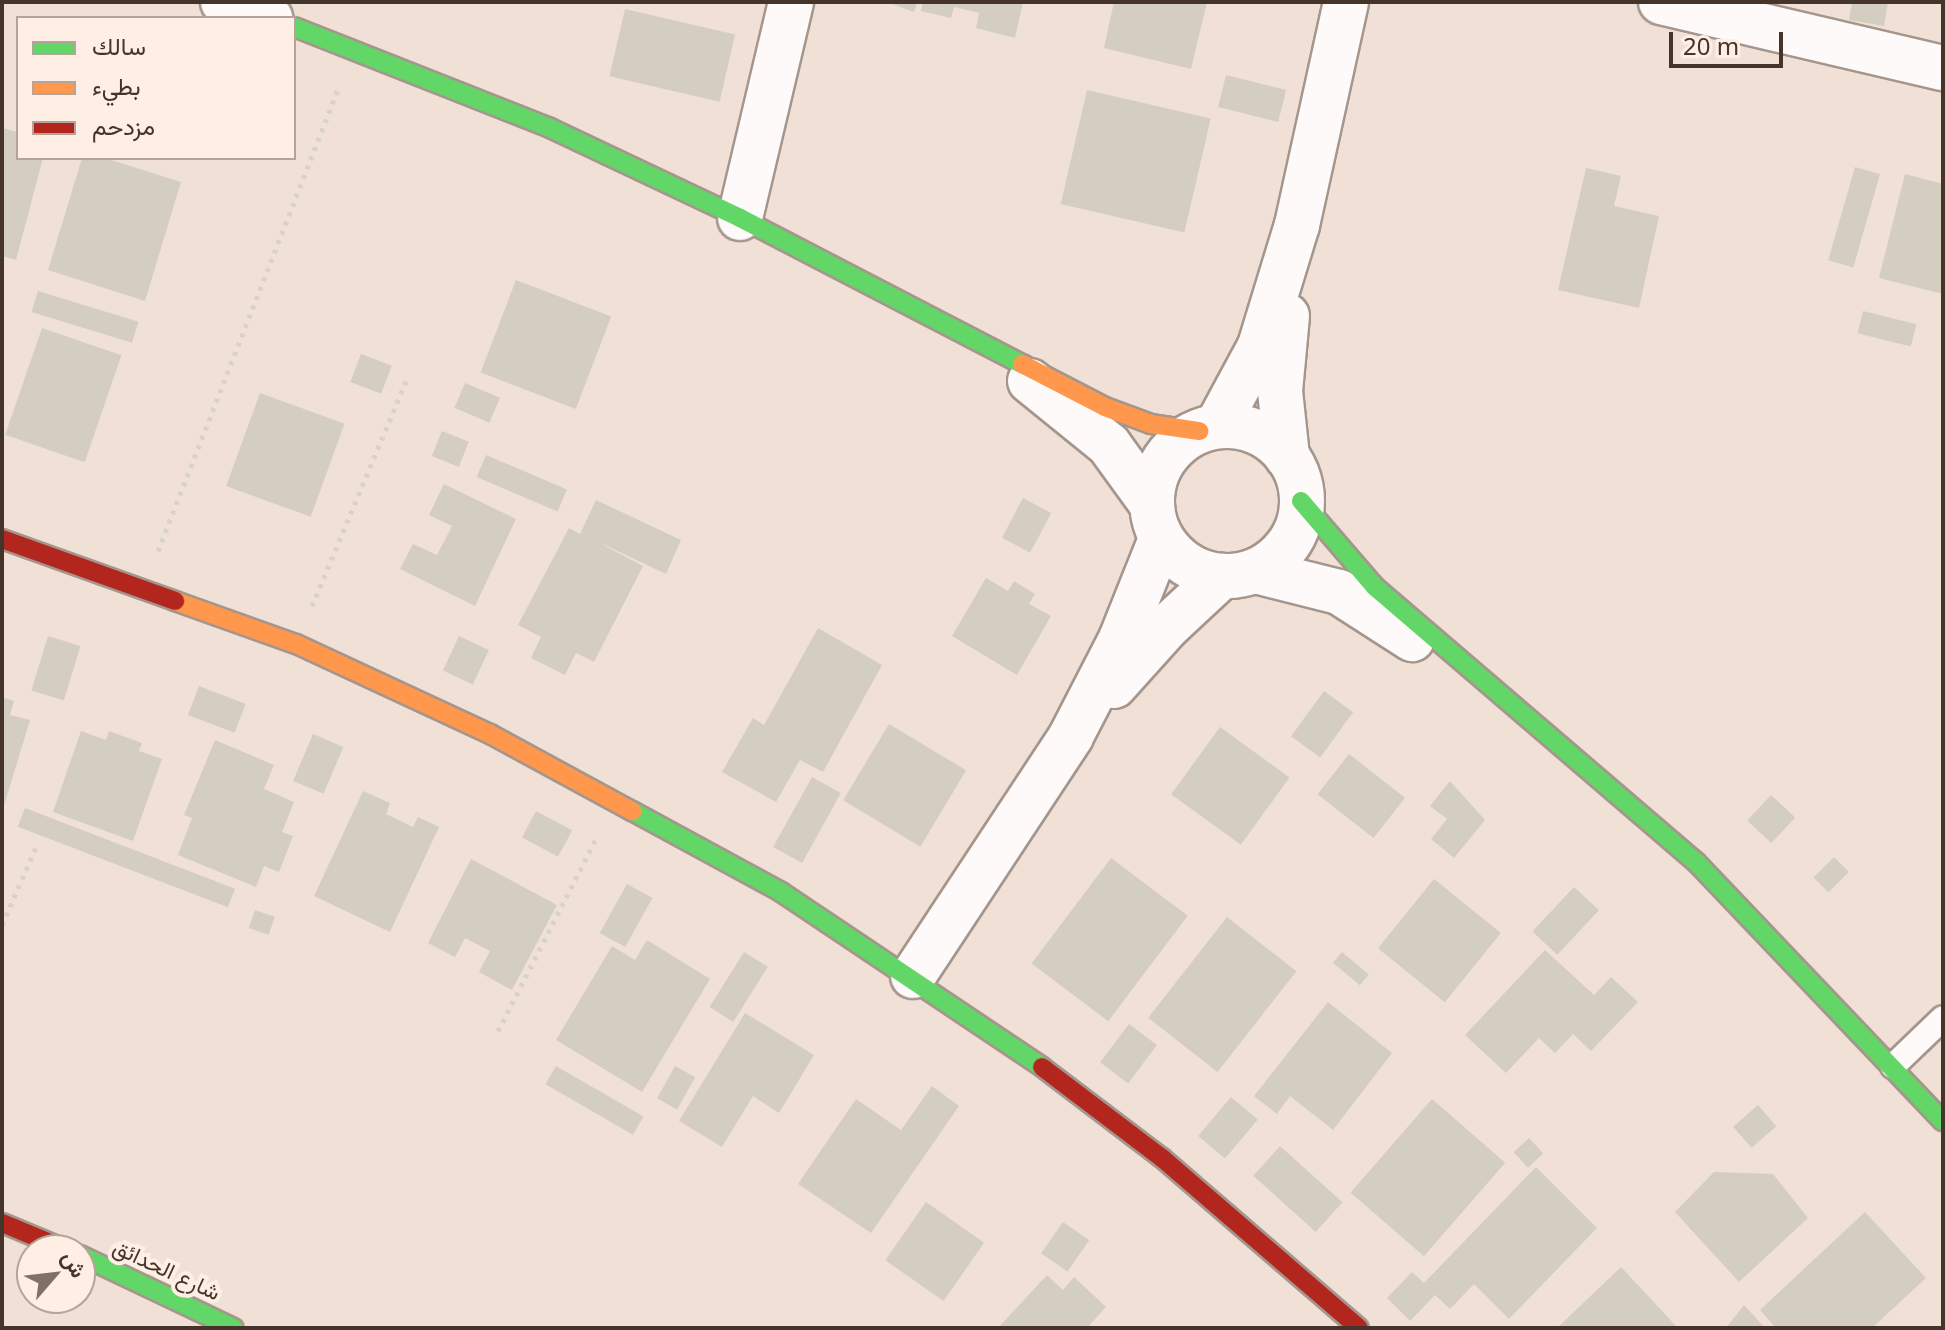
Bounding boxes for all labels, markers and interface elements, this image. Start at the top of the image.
legend [16,16,296,160]
scale bar [1673,16,1787,66]
text: سالك [92,29,146,62]
text: 20 m [1683,29,1739,62]
text: بطيء [92,69,141,102]
text: مزدحم [92,109,155,142]
street label: شارع الحدائق [109,1233,225,1305]
north arrow [16,1234,96,1314]
text: ش [56,1245,95,1282]

